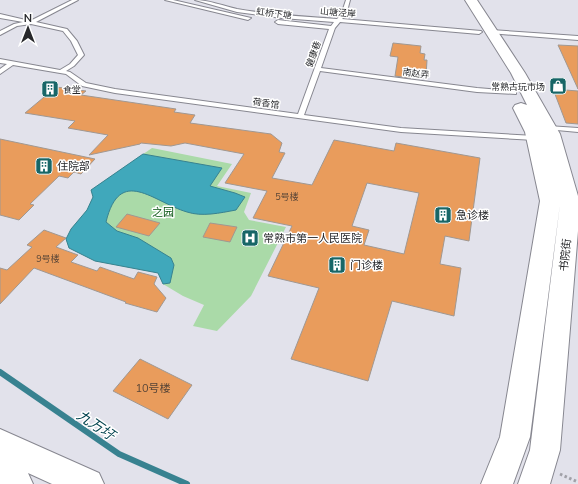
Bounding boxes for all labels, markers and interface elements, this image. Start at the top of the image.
street label: 虹桥下塘 [255,5,293,21]
street label: 山塘泾岸 [320,5,356,19]
north arrow [8,8,48,48]
text: N [24,11,32,25]
street label: 健康巷 [303,39,323,69]
street label: 南赵弄 [402,66,430,80]
shop icon: 常熟古玩市场 [548,76,568,96]
building icon: 食堂 [40,79,60,99]
place label: 常熟古玩市场 [491,81,545,92]
place label: 食堂 [63,84,81,95]
street label: 荷香馆 [252,96,280,110]
building icon: 住院部 [34,156,54,176]
place label: 住院部 [57,159,90,173]
house number: 5号楼 [275,191,299,202]
park label: 之园 [152,205,174,219]
building icon: 急诊楼 [433,205,453,225]
place label: 急诊楼 [456,208,489,222]
hospital icon: 常熟市第一人民医院 [240,228,260,248]
place label: 常熟市第一人民医院 [263,231,362,245]
street label: 书院街 [556,238,574,272]
house number: 9号楼 [36,253,60,264]
building icon: 门诊楼 [327,255,347,275]
place label: 门诊楼 [350,258,383,272]
house number: 10号楼 [135,381,171,395]
water label: 九万圩 [74,406,120,445]

